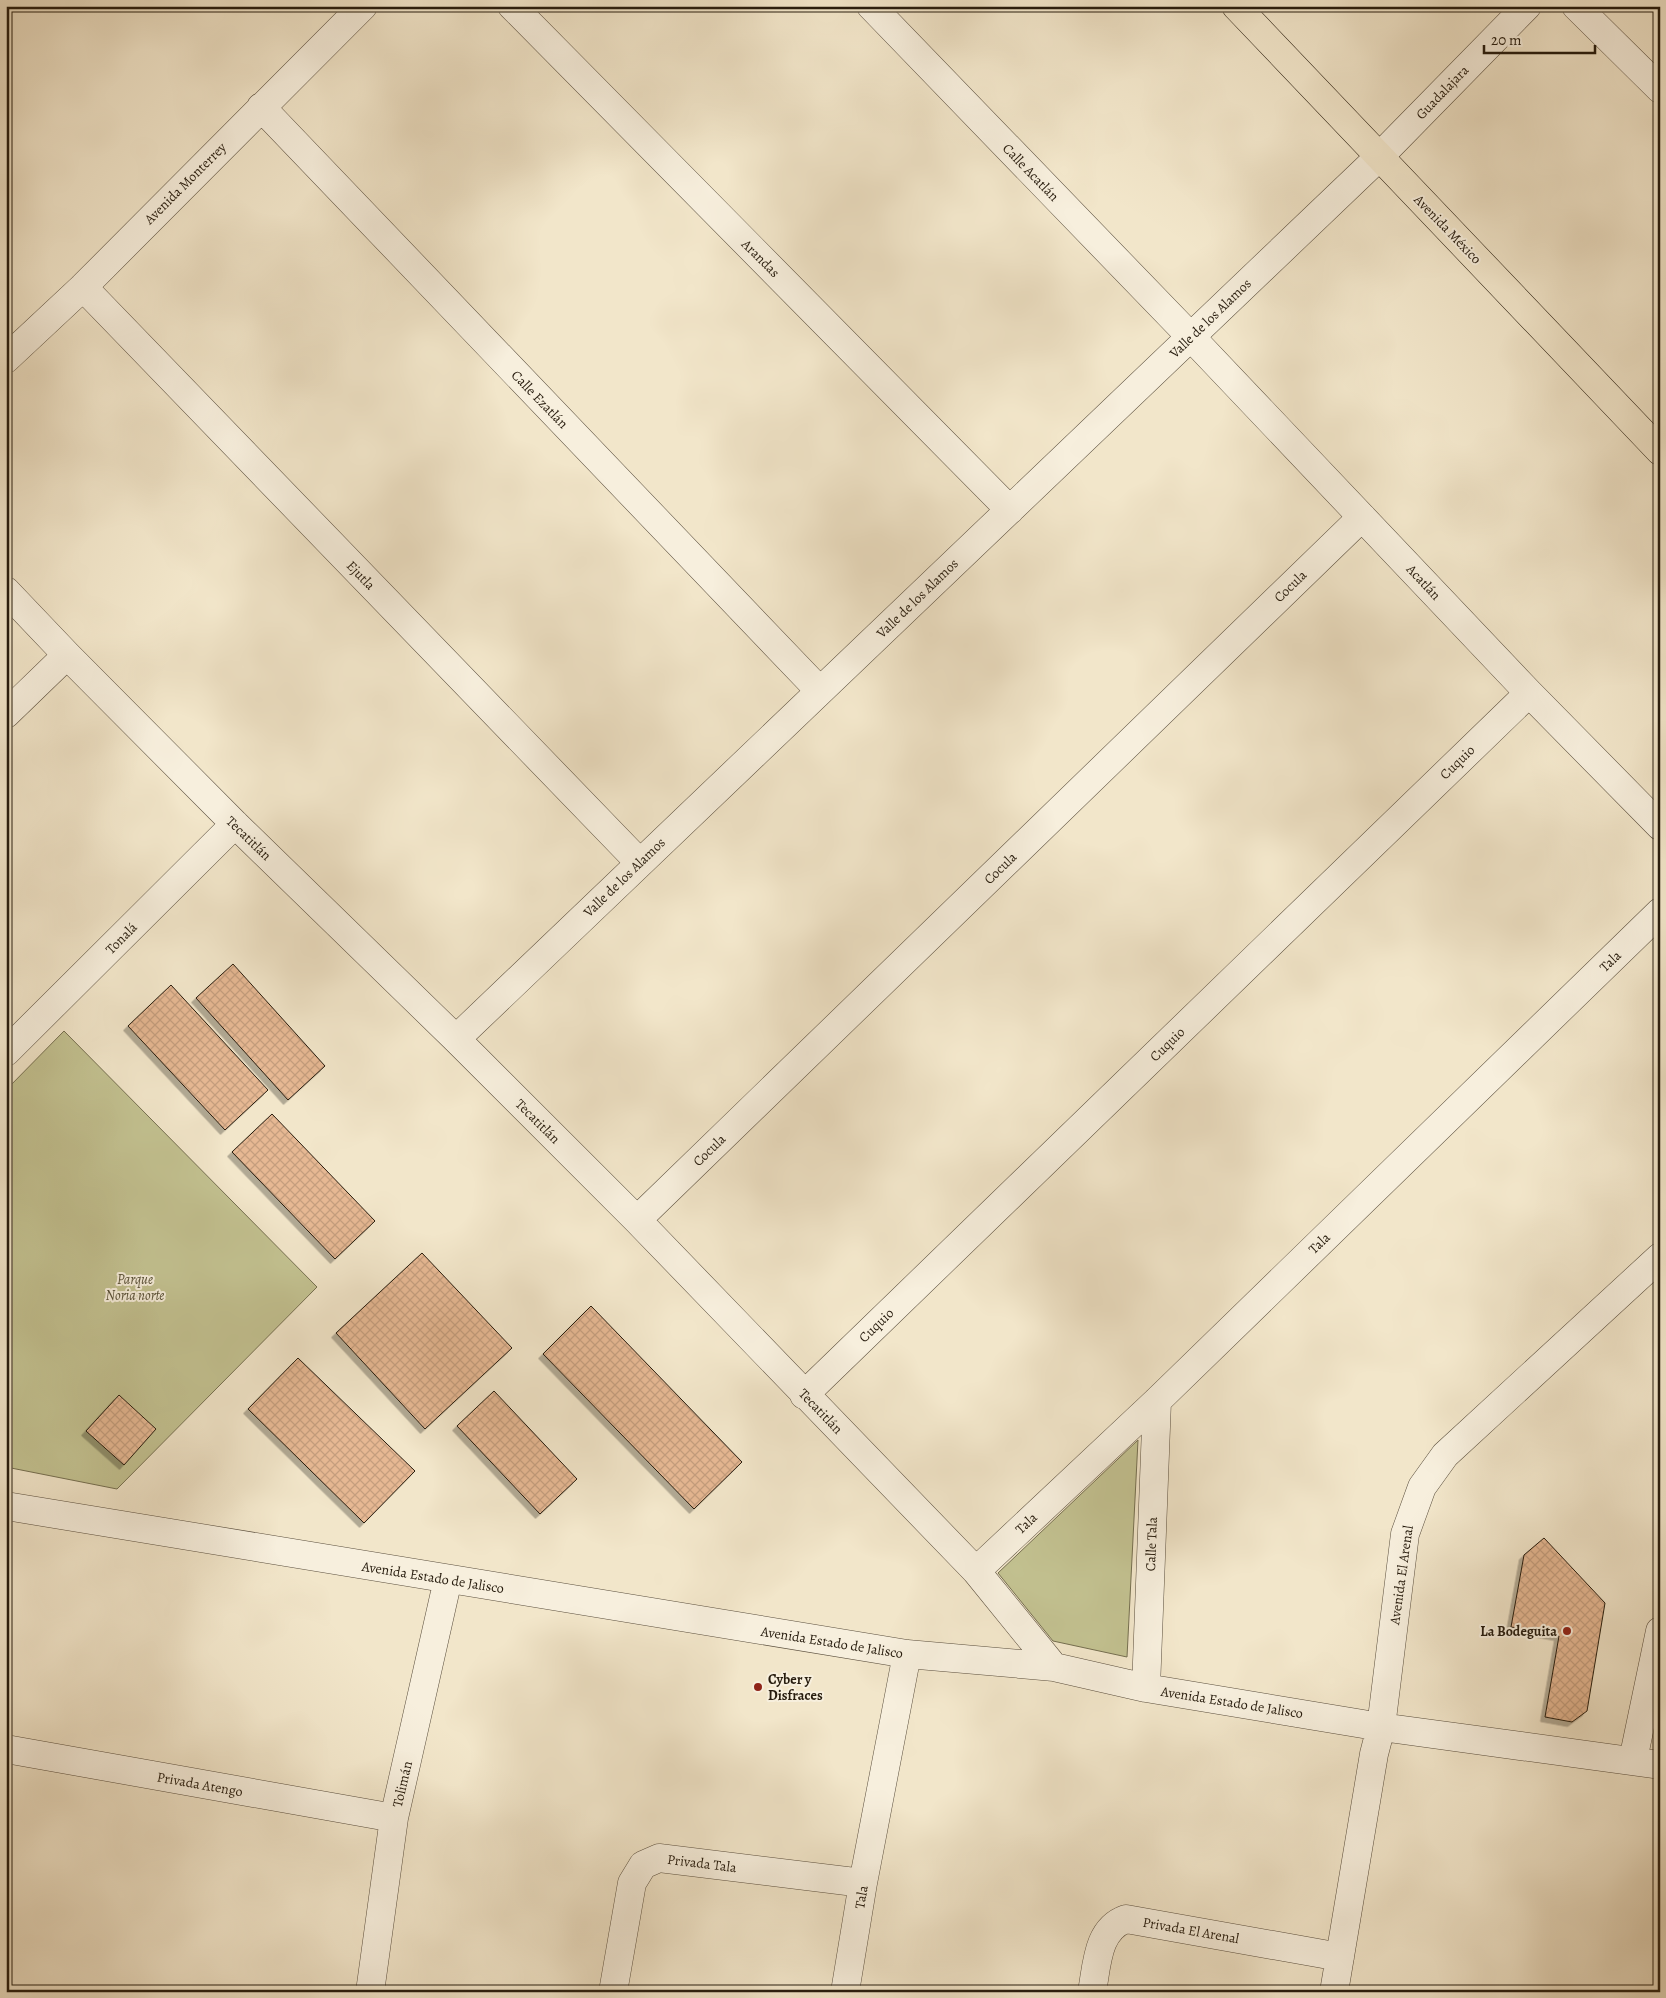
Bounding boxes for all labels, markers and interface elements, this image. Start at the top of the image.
scale bar [1484,22,1595,54]
text: 20 m [1491,30,1522,50]
street label: Guadalajara [1412,61,1473,124]
street label: Avenida Monterrey [139,138,231,229]
street label: Calle Acatlán [998,139,1063,206]
street label: Avenida México [1409,190,1486,268]
street label: Arandas [737,234,784,282]
street label: Valle de los Alamos [1164,274,1256,363]
street label: Calle Ezatlán [507,366,573,433]
street label: Valle de los Alamos [871,554,963,643]
street label: Ejutla [342,557,380,594]
street label: Acatlán [1402,560,1445,605]
street label: Cocula [1270,566,1311,607]
street label: Cuquio [1436,741,1479,784]
street label: Tecatitlán [222,812,276,865]
street label: Valle de los Alamos [578,833,670,922]
street label: Cocula [980,848,1021,889]
street label: Tonalá [101,918,142,958]
street label: Tala [1595,946,1626,976]
street label: Cuquio [1146,1023,1189,1066]
street label: Tecatitlán [511,1095,564,1148]
street label: Cocula [689,1130,730,1171]
street label: Tala [1304,1228,1335,1258]
park label: Parque Noria norte [106,1270,164,1305]
street label: Cuquio [855,1304,898,1347]
street label: Tecatitlán [794,1385,847,1438]
street label: Tala [1011,1508,1042,1538]
street label: Calle Tala [1141,1516,1162,1572]
street label: Avenida El Arenal [1385,1524,1418,1627]
street label: Avenida Estado de Jalisco [359,1557,505,1598]
street label: Avenida Estado de Jalisco [758,1622,904,1663]
place label: La Bodeguita [1480,1622,1557,1641]
marker: La Bodeguita [1561,1625,1573,1637]
place label: Cyber y Disfraces [768,1670,823,1705]
marker: Cyber y Disfraces [752,1681,764,1693]
street label: Avenida Estado de Jalisco [1158,1682,1304,1723]
street label: Tolimán [388,1759,417,1809]
street label: Privada Atengo [155,1768,244,1801]
street label: Privada Tala [666,1850,738,1877]
street label: Tala [850,1883,873,1910]
street label: Privada El Arenal [1141,1913,1241,1948]

